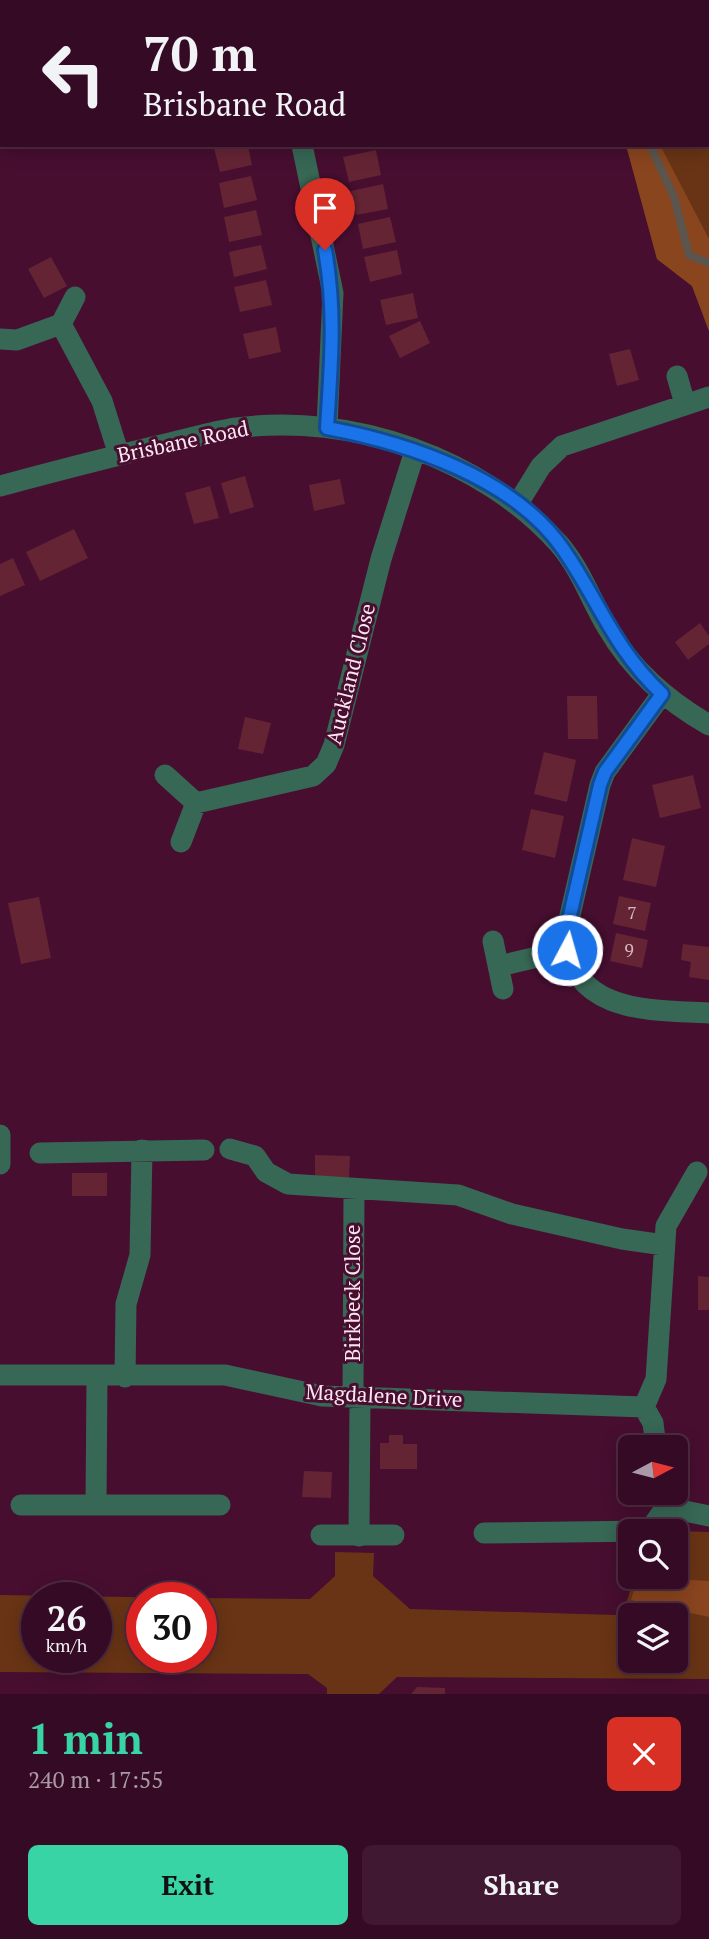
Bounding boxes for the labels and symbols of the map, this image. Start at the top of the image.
pin [295,178,355,250]
street label: Brisbane Road [115,413,251,469]
street label: Auckland Close [319,600,381,747]
house number: 7 [627,900,637,924]
position arrow [530,913,604,987]
house number: 9 [624,937,634,961]
street label: Birkbeck Close [338,1225,366,1361]
street label: Magdalene Drive [305,1377,463,1413]
north arrow [618,1435,688,1505]
speed limit sign: 30 [126,1582,217,1673]

